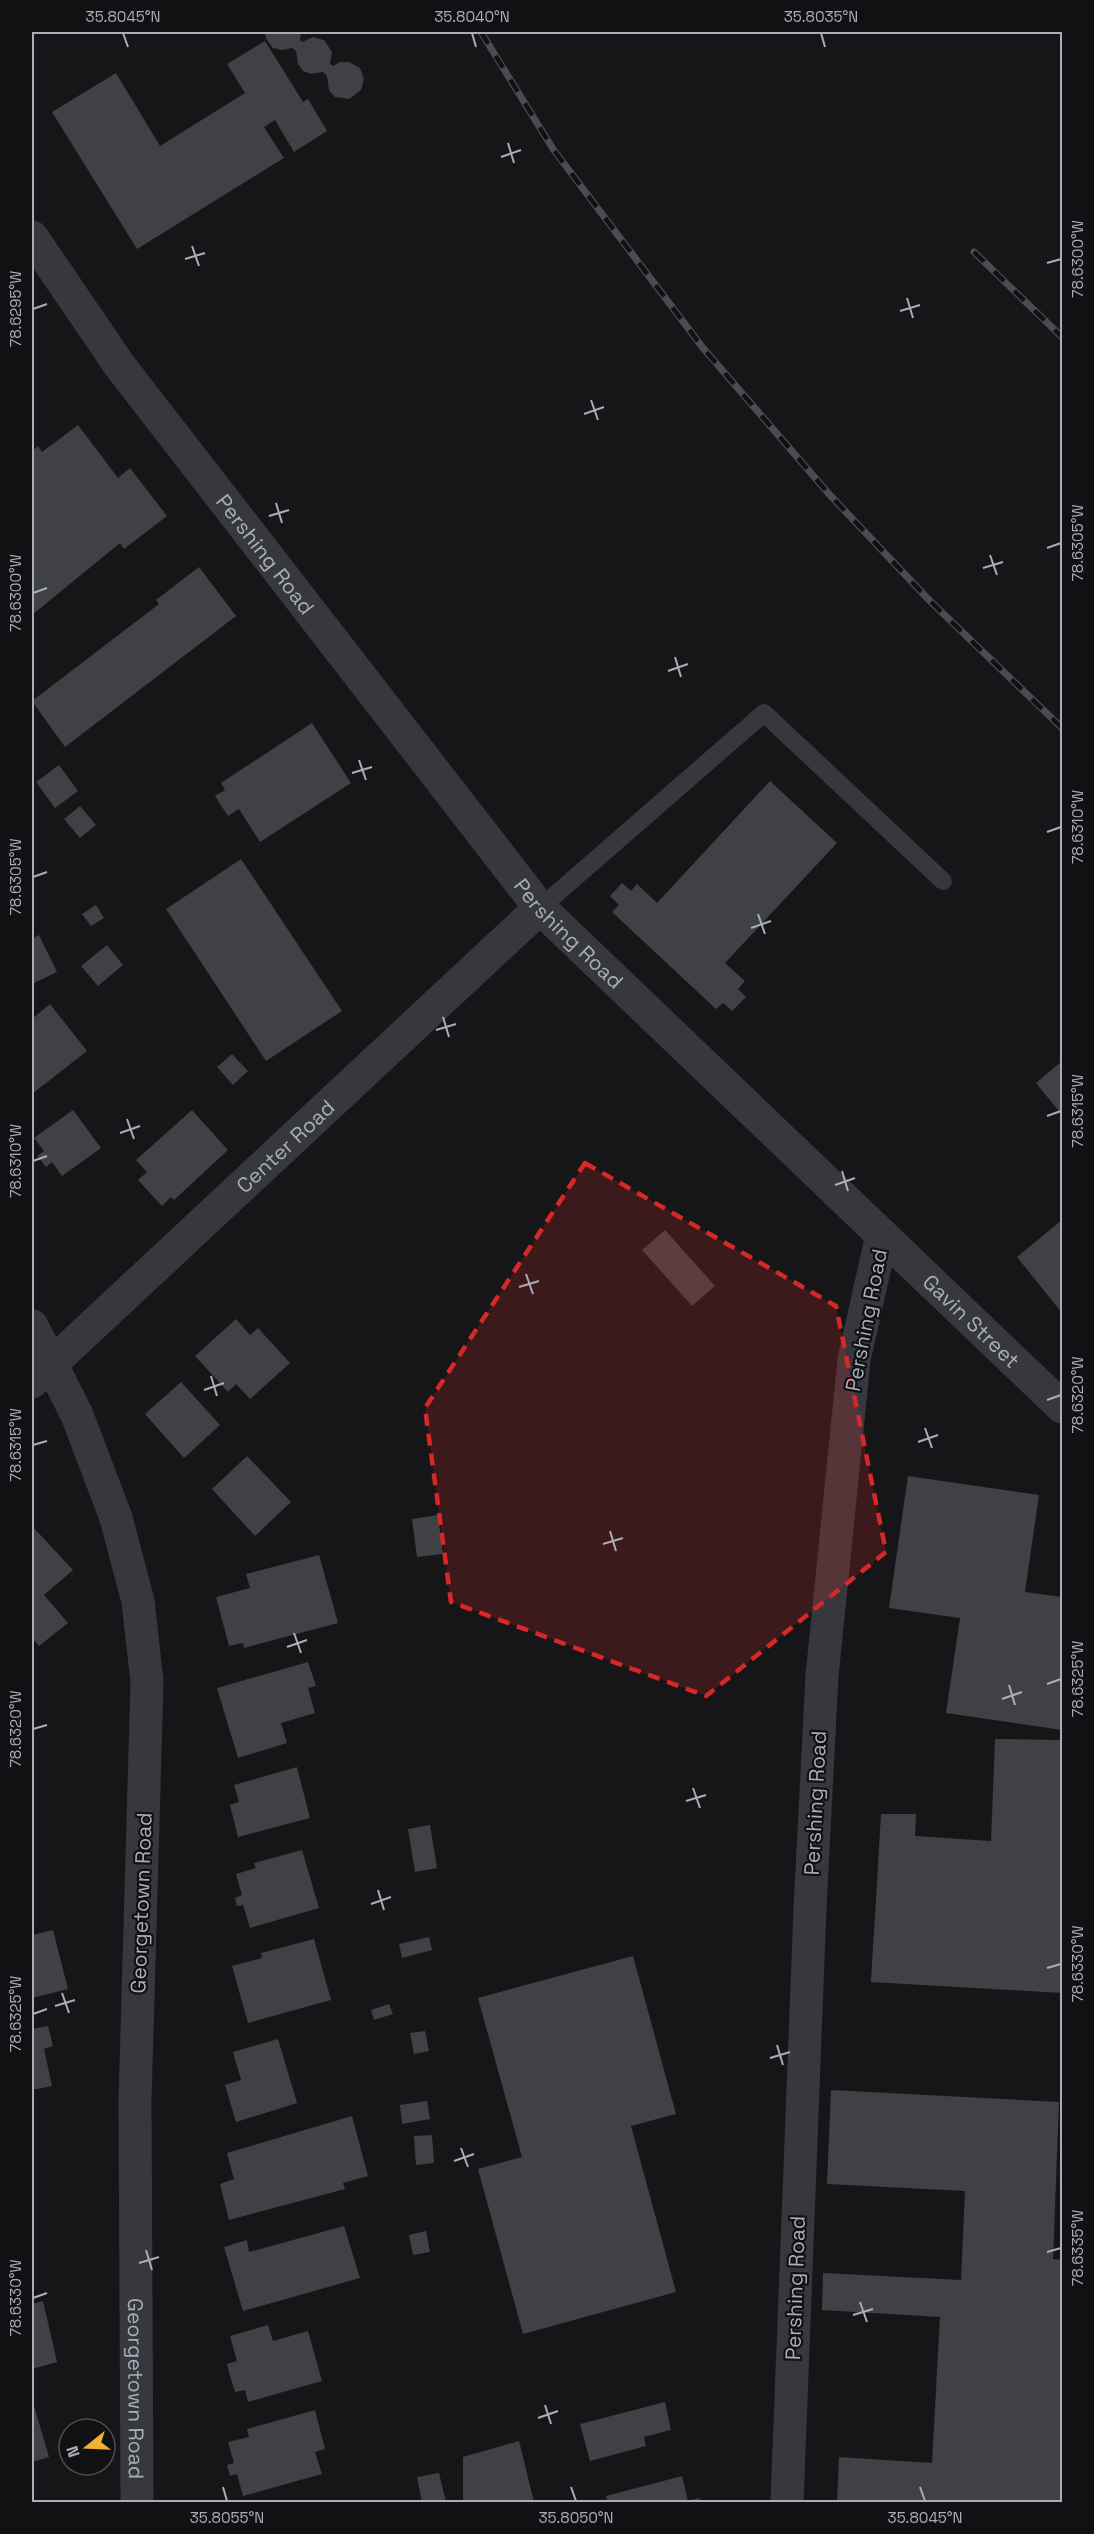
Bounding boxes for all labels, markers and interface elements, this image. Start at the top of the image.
text: 35.8045°N [86,7,160,26]
text: 35.8040°N [434,7,510,26]
text: 35.8035°N [784,7,858,26]
text: 78.6300°W [1068,220,1087,298]
text: 78.6295°W [6,271,25,347]
street label: Pershing Road [211,488,321,620]
text: 78.6305°W [1068,504,1087,582]
text: 78.6300°W [6,554,25,632]
text: 78.6310°W [1068,790,1087,864]
text: 78.6305°W [6,838,25,916]
street label: Pershing Road [508,873,629,994]
text: 78.6315°W [1068,1074,1087,1148]
street label: Center Road [230,1093,340,1199]
text: 78.6310°W [6,1124,25,1198]
street label: Pershing Road [839,1246,893,1394]
street label: Gavin Street [917,1268,1026,1373]
text: 78.6320°W [1068,1356,1087,1434]
text: 78.6315°W [6,1408,25,1482]
text: 78.6325°W [1068,1641,1087,1717]
text: 78.6320°W [6,1690,25,1768]
street label: Pershing Road [798,1730,832,1876]
street label: Georgetown Road [124,1812,158,1994]
text: 78.6330°W [1068,1925,1087,2003]
text: 78.6325°W [6,1976,25,2052]
text: 78.6335°W [1068,2210,1087,2286]
street label: Pershing Road [779,2215,811,2361]
text: 78.6330°W [6,2259,25,2337]
street label: Georgetown Road [122,2298,150,2479]
north arrow [57,2417,117,2477]
text: N [62,2443,85,2460]
text: 35.8055°N [190,2508,264,2527]
text: 35.8050°N [538,2508,614,2527]
text: 35.8045°N [888,2508,962,2527]

